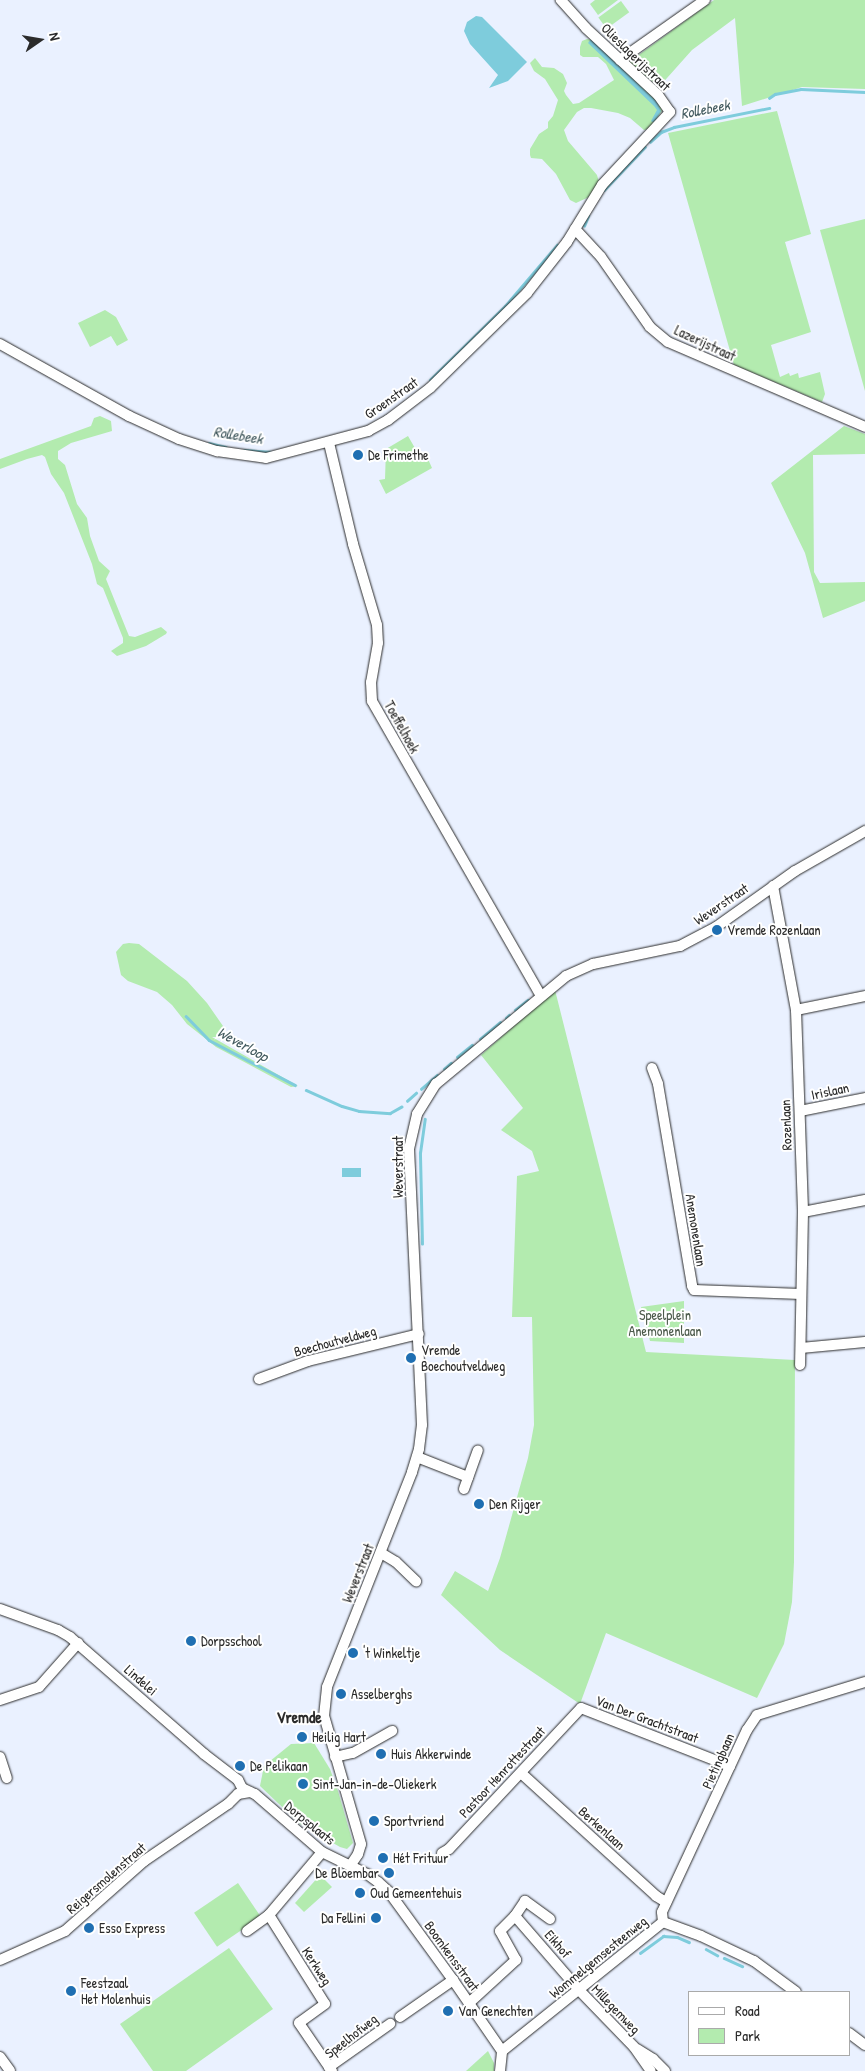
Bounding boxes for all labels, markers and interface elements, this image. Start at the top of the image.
north arrow [15,15,65,65]
street label: Olieslagerijstraat [598,20,674,94]
text: N [45,31,65,42]
water label: Rollebeek [679,95,731,123]
street label: Lazerijstraat [672,322,738,364]
street label: Groenstraat [361,374,421,422]
water label: Rollebeek [212,422,264,448]
place label: De Frimethe [368,447,429,463]
marker: De Frimethe [352,449,364,461]
street label: Toeffelhoek [381,698,423,756]
street label: Weverstraat [691,880,751,928]
place label: Vremde Rozenlaan [727,922,821,938]
marker: Vremde Rozenlaan [711,924,723,936]
water label: Weverloop [214,1023,272,1065]
street label: Irislaan [810,1079,850,1103]
street label: Rozenlaan [777,1099,795,1151]
street label: Weverstraat [390,1136,406,1198]
street label: Anemonenlaan [682,1193,710,1267]
park label: Speelplein Anemonenlaan [628,1307,702,1340]
street label: Boechoutveldweg [292,1322,378,1360]
place label: Vremde Boechoutveldweg [421,1342,505,1374]
marker: Vremde Boechoutveldweg [405,1352,417,1364]
place label: Den Rijger [489,1496,541,1512]
marker: Den Rijger [473,1498,485,1510]
street label: Weverstraat [339,1541,377,1605]
place label: Dorpsschool [201,1633,262,1649]
marker: Dorpsschool [185,1635,197,1647]
place label: 't Winkeltje [363,1645,420,1661]
marker: 't Winkeltje [347,1647,359,1659]
street label: Lindelei [121,1661,161,1699]
place label: Asselberghs [351,1686,412,1702]
marker: Asselberghs [335,1688,347,1700]
street label: Van Der Grachtstraat [593,1692,701,1746]
district label: Vremde [276,1707,322,1727]
street label: Pastoor Henrottestraat [455,1723,549,1821]
place label: Heilig Hart [312,1729,366,1745]
marker: Heilig Hart [296,1731,308,1743]
street label: Pietingbaan [698,1731,738,1791]
place label: Huis Akkerwinde [391,1746,471,1762]
marker: Huis Akkerwinde [375,1748,387,1760]
place label: De Pelikaan [250,1758,308,1774]
marker: De Pelikaan [234,1760,246,1772]
place label: Sint-Jan-in-de-Oliekerk [313,1776,437,1792]
marker: Sint-Jan-in-de-Oliekerk [297,1778,309,1790]
street label: Dorpsplaats [281,1798,339,1848]
street label: Berkenlaan [575,1803,629,1853]
place label: Sportvriend [384,1813,444,1829]
marker: Sportvriend [368,1815,380,1827]
street label: Reigersmolenstraat [63,1839,149,1917]
place label: Hét Frituur [393,1850,448,1866]
marker: Hét Frituur [377,1852,389,1864]
place label: De Bloembar [315,1865,379,1881]
marker: De Bloembar [383,1867,395,1879]
place label: Oud Gemeentehuis [370,1885,462,1901]
marker: Oud Gemeentehuis [354,1887,366,1899]
place label: Da Fellini [321,1910,366,1926]
marker: Da Fellini [370,1912,382,1924]
street label: Wommelgemsesteenweg [546,1912,650,2002]
street label: Boomkensstraat [421,1918,483,1994]
place label: Esso Express [99,1920,165,1936]
marker: Esso Express [83,1922,95,1934]
street label: Eikhof [541,1927,575,1961]
street label: Kerkweg [298,1944,336,1988]
place label: Feestzaal Het Molenhuis [81,1975,151,2008]
street label: Millegemweg [588,1981,644,2037]
marker: Feestzaal Het Molenhuis [65,1985,77,1997]
legend [688,1991,850,2056]
text: Road [735,2000,760,2021]
place label: Van Genechten [458,2003,533,2019]
marker: Van Genechten [442,2005,454,2017]
street label: Speelhofweg [321,2010,381,2062]
text: Park [735,2025,760,2046]

